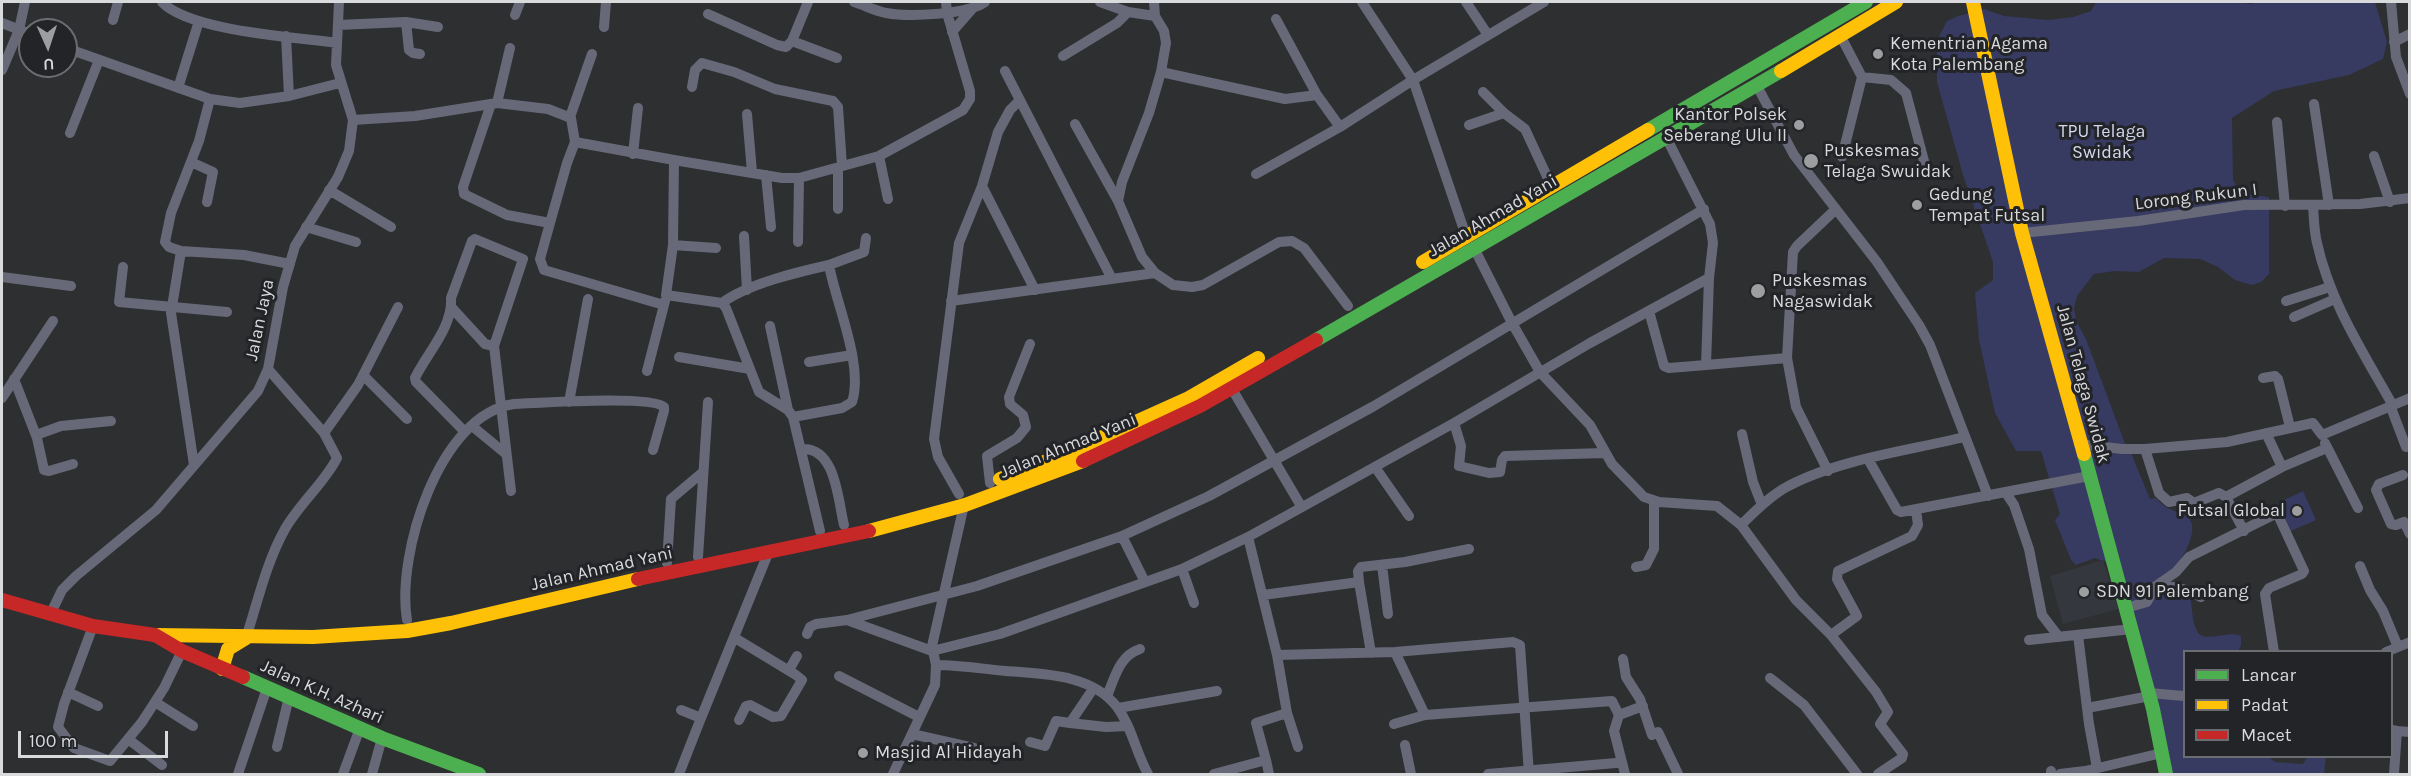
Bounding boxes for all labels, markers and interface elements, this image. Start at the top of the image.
north arrow [18,18,78,78]
place label: Kementrian Agama Kota Palembang [1890,33,2048,76]
marker: Kementrian Agama Kota Palembang [1871,47,1885,61]
text: U [43,55,55,74]
place label: Kantor Polsek Seberang Ulu II [1663,104,1787,146]
marker: Kantor Polsek Seberang Ulu II [1792,118,1806,132]
park label: TPU Telaga Swidak [2059,121,2145,164]
place label: Puskesmas Telaga Swuidak [1824,140,1951,182]
marker: Puskesmas Telaga Swuidak [1802,152,1820,170]
street label: Jalan Ahmad Yani [1425,170,1561,262]
street label: Lorong Rukun I [2134,179,2258,215]
place label: Gedung Tempat Futsal [1929,184,2045,226]
marker: Gedung Tempat Futsal [1910,198,1924,212]
place label: Puskesmas Nagaswidak [1772,270,1873,312]
street label: Jalan Jaya [241,277,279,363]
marker: Puskesmas Nagaswidak [1749,282,1767,300]
street label: Jalan Telaga Swidak [2051,302,2115,466]
street label: Jalan Ahmad Yani [997,409,1139,483]
place label: Futsal Global [2178,500,2285,522]
marker: Futsal Global [2290,504,2304,518]
street label: Jalan Ahmad Yani [529,542,675,596]
place label: SDN 91 Palembang [2096,581,2249,603]
marker: SDN 91 Palembang [2077,585,2091,599]
legend [2183,650,2393,758]
street label: Jalan K.H. Azhari [257,655,387,729]
text: Lancar [2241,664,2296,686]
text: Padat [2241,694,2288,716]
scale bar [21,719,171,757]
text: Macet [2241,724,2291,746]
text: 100 m [29,730,77,752]
place label: Masjid Al Hidayah [875,742,1022,764]
marker: Masjid Al Hidayah [856,746,870,760]

